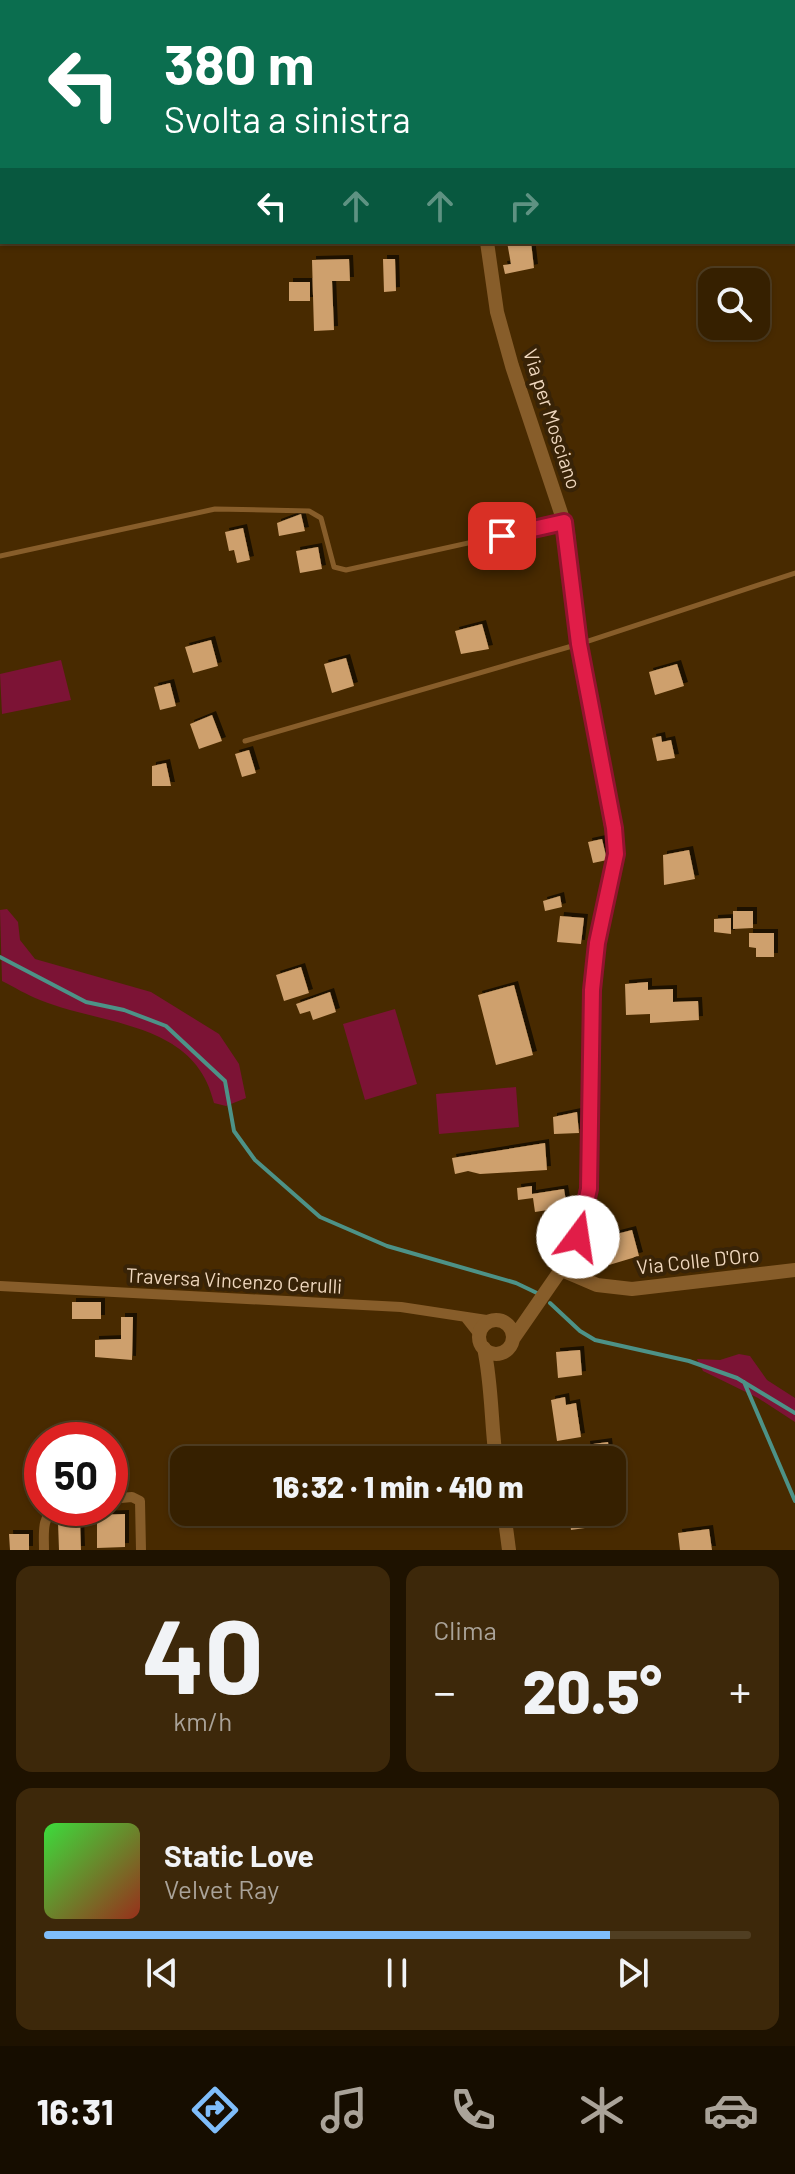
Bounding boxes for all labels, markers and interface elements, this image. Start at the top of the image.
text: 380 m [164,29,314,96]
icon: left [32,32,136,136]
text: Svolta a sinistra [164,97,411,140]
icon: left [250,184,294,228]
icon: ahead [334,184,378,228]
icon: ahead [418,184,462,228]
icon: right [502,184,546,228]
map controls [698,268,770,340]
button: search [698,268,770,340]
street label: Via per Mosciano [519,346,587,492]
pin [468,502,536,570]
icon: arrive [480,514,524,558]
position arrow [536,1195,620,1279]
street label: Via Colle D'Oro [635,1242,761,1278]
street label: Traversa Vincenzo Cerulli [125,1262,343,1298]
speed limit sign: 50 [24,1422,128,1526]
text: 16:32 · 1 min · 410 m [272,1468,524,1504]
text: 40 [142,1590,264,1715]
text: Clima [434,1614,497,1645]
text: 20.5° [522,1654,662,1726]
text: − [434,1664,456,1717]
text: + [729,1664,751,1717]
text: km/h [173,1705,232,1736]
text: Static Love [164,1837,314,1873]
text: Velvet Ray [164,1873,279,1904]
icon: previous [140,1951,184,1995]
icon: pause [375,1951,419,1995]
icon: next [611,1951,655,1995]
icon: directions [187,2082,243,2138]
icon: music [316,2082,372,2138]
icon: phone [445,2082,501,2138]
icon: climate [574,2082,630,2138]
icon: car [703,2082,759,2138]
text: 16:31 [36,2089,114,2132]

